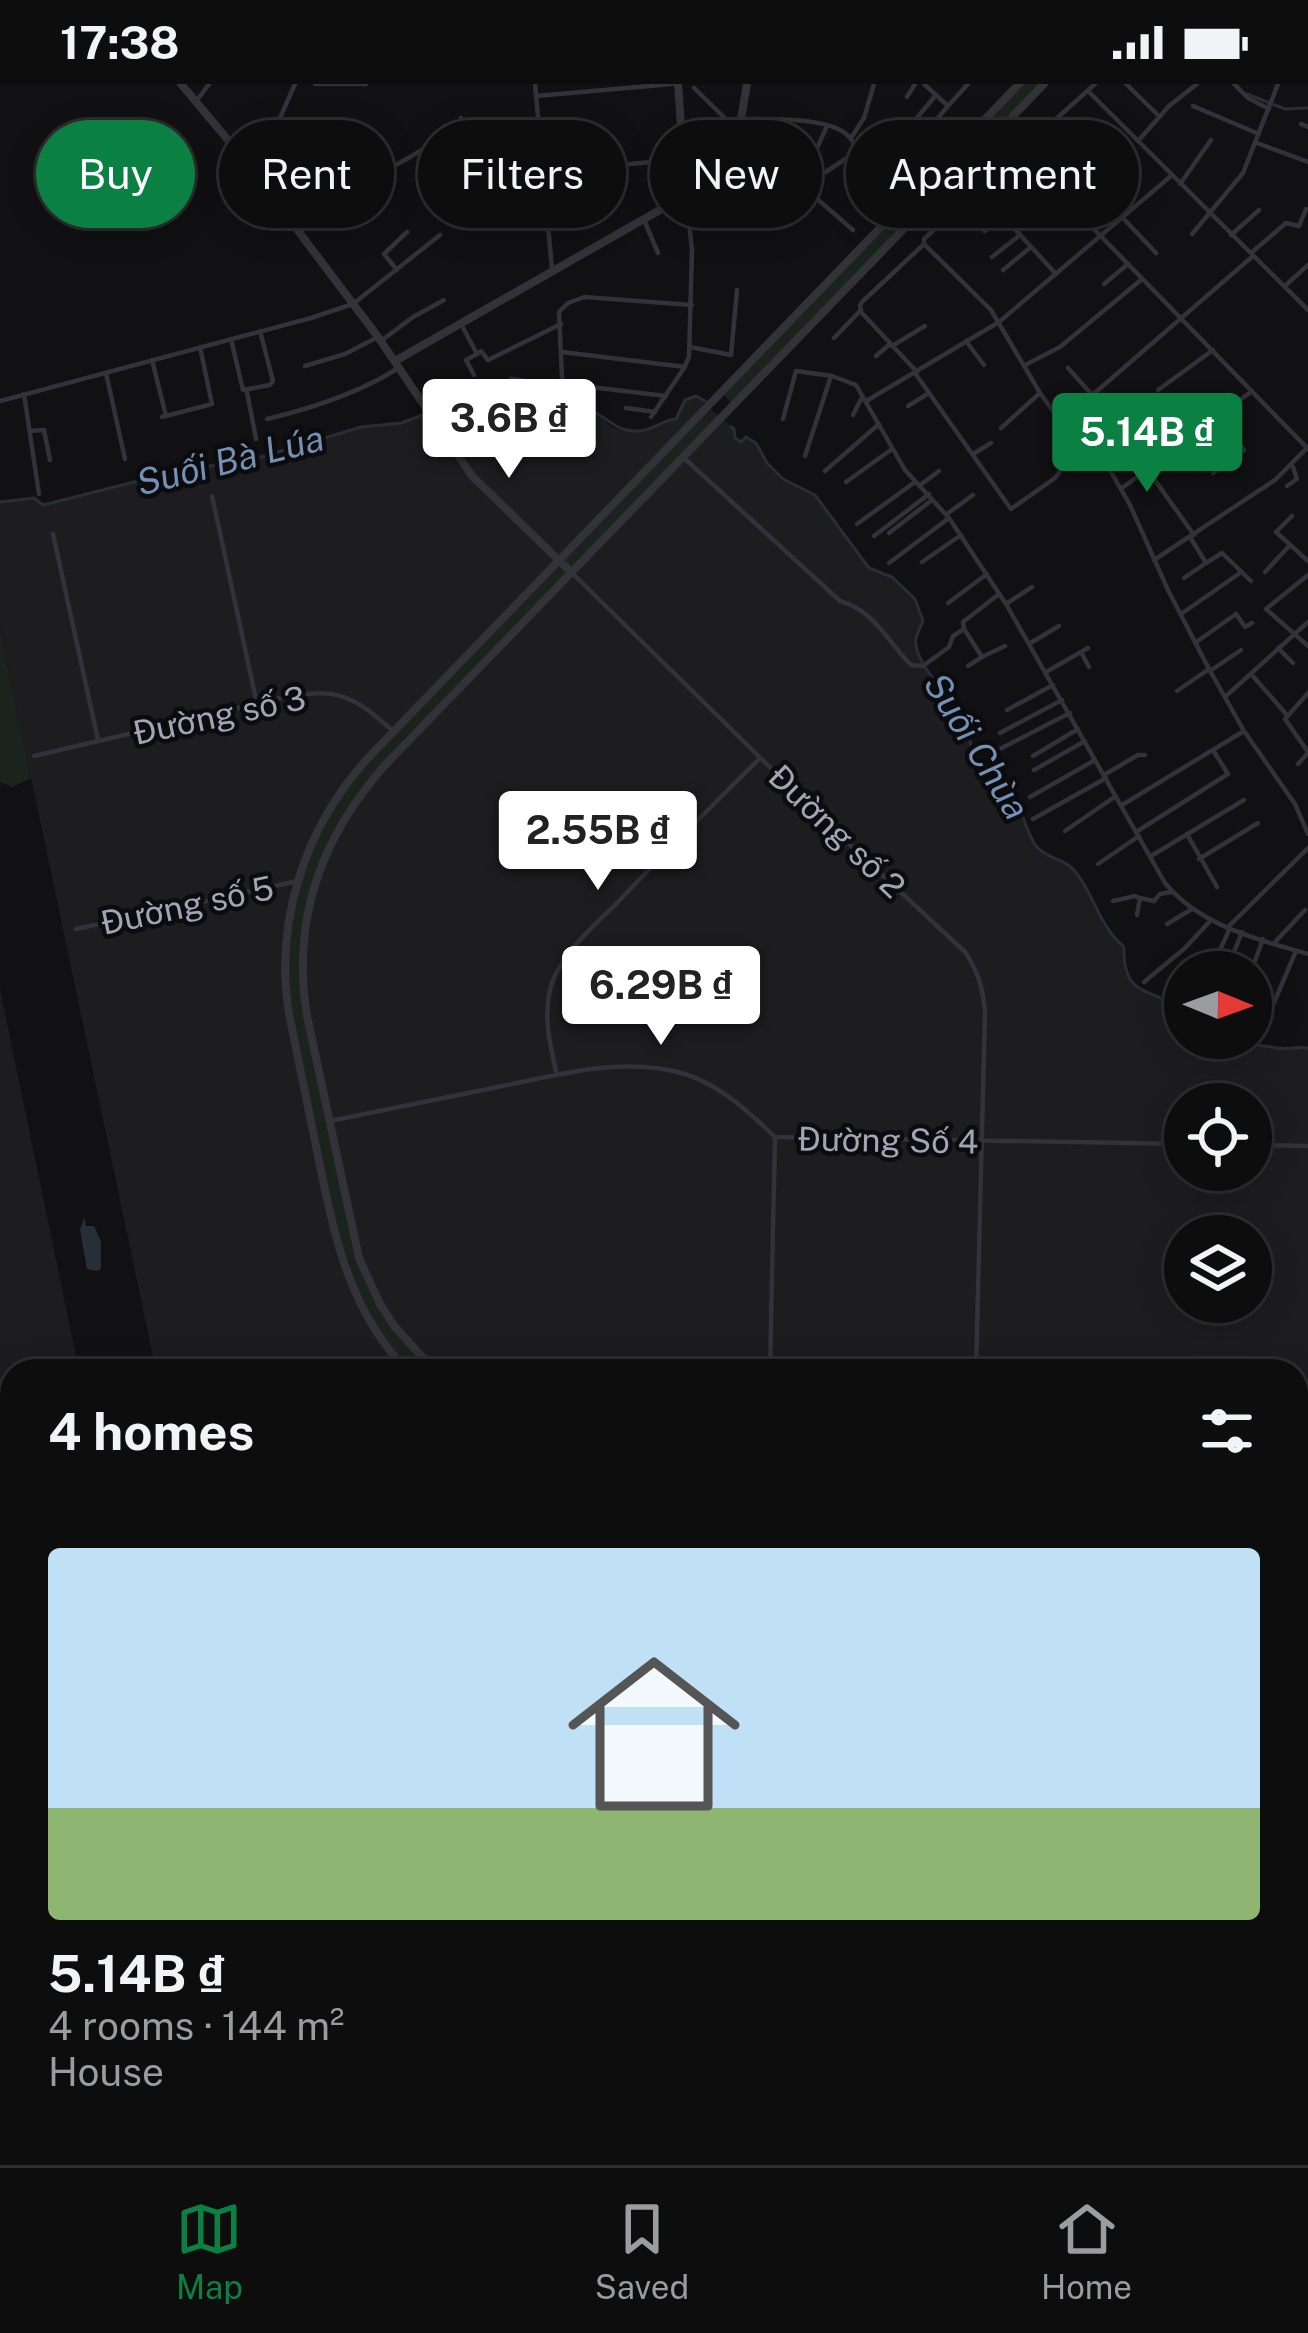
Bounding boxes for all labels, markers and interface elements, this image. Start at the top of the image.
text: 17:38 [60,16,180,69]
chip: Buy [36,120,195,228]
chip: Rent [219,120,394,228]
chip: Filters [418,120,626,228]
chip: New [650,120,822,228]
chip: Apartment [846,120,1139,228]
pin: 3.6B ₫ [411,379,607,481]
pin: 5.14B ₫ [1036,393,1258,495]
text: 3.6B ₫ [450,395,568,441]
text: 5.14B ₫ [1079,409,1215,455]
water label: Suối Bà Lúa [132,416,328,504]
water label: Suối Chùa [916,665,1038,827]
street label: Đường số 3 [129,678,309,752]
street label: Đường số 2 [761,757,913,905]
pin: 2.55B ₫ [487,791,709,893]
text: 2.55B ₫ [526,807,670,853]
street label: Đường số 5 [97,868,277,942]
pin: 6.29B ₫ [550,946,772,1048]
north arrow [1164,951,1272,1059]
map controls [1164,951,1272,1323]
text: 6.29B ₫ [589,962,733,1008]
button: locate [1164,1083,1272,1191]
street label: Đường Số 4 [797,1119,979,1161]
button: layers [1164,1215,1272,1323]
icon: filters [1194,1398,1260,1464]
text: 4 homes [48,1402,254,1461]
icon: home [546,1626,762,1842]
text: 5.14B ₫ [48,1944,225,2003]
text: 4 rooms · 144 m² [48,2003,344,2049]
text: House [48,2049,164,2095]
tab: Map [176,2196,243,2306]
tab: Saved [595,2196,689,2306]
tab: Home [1041,2196,1132,2306]

